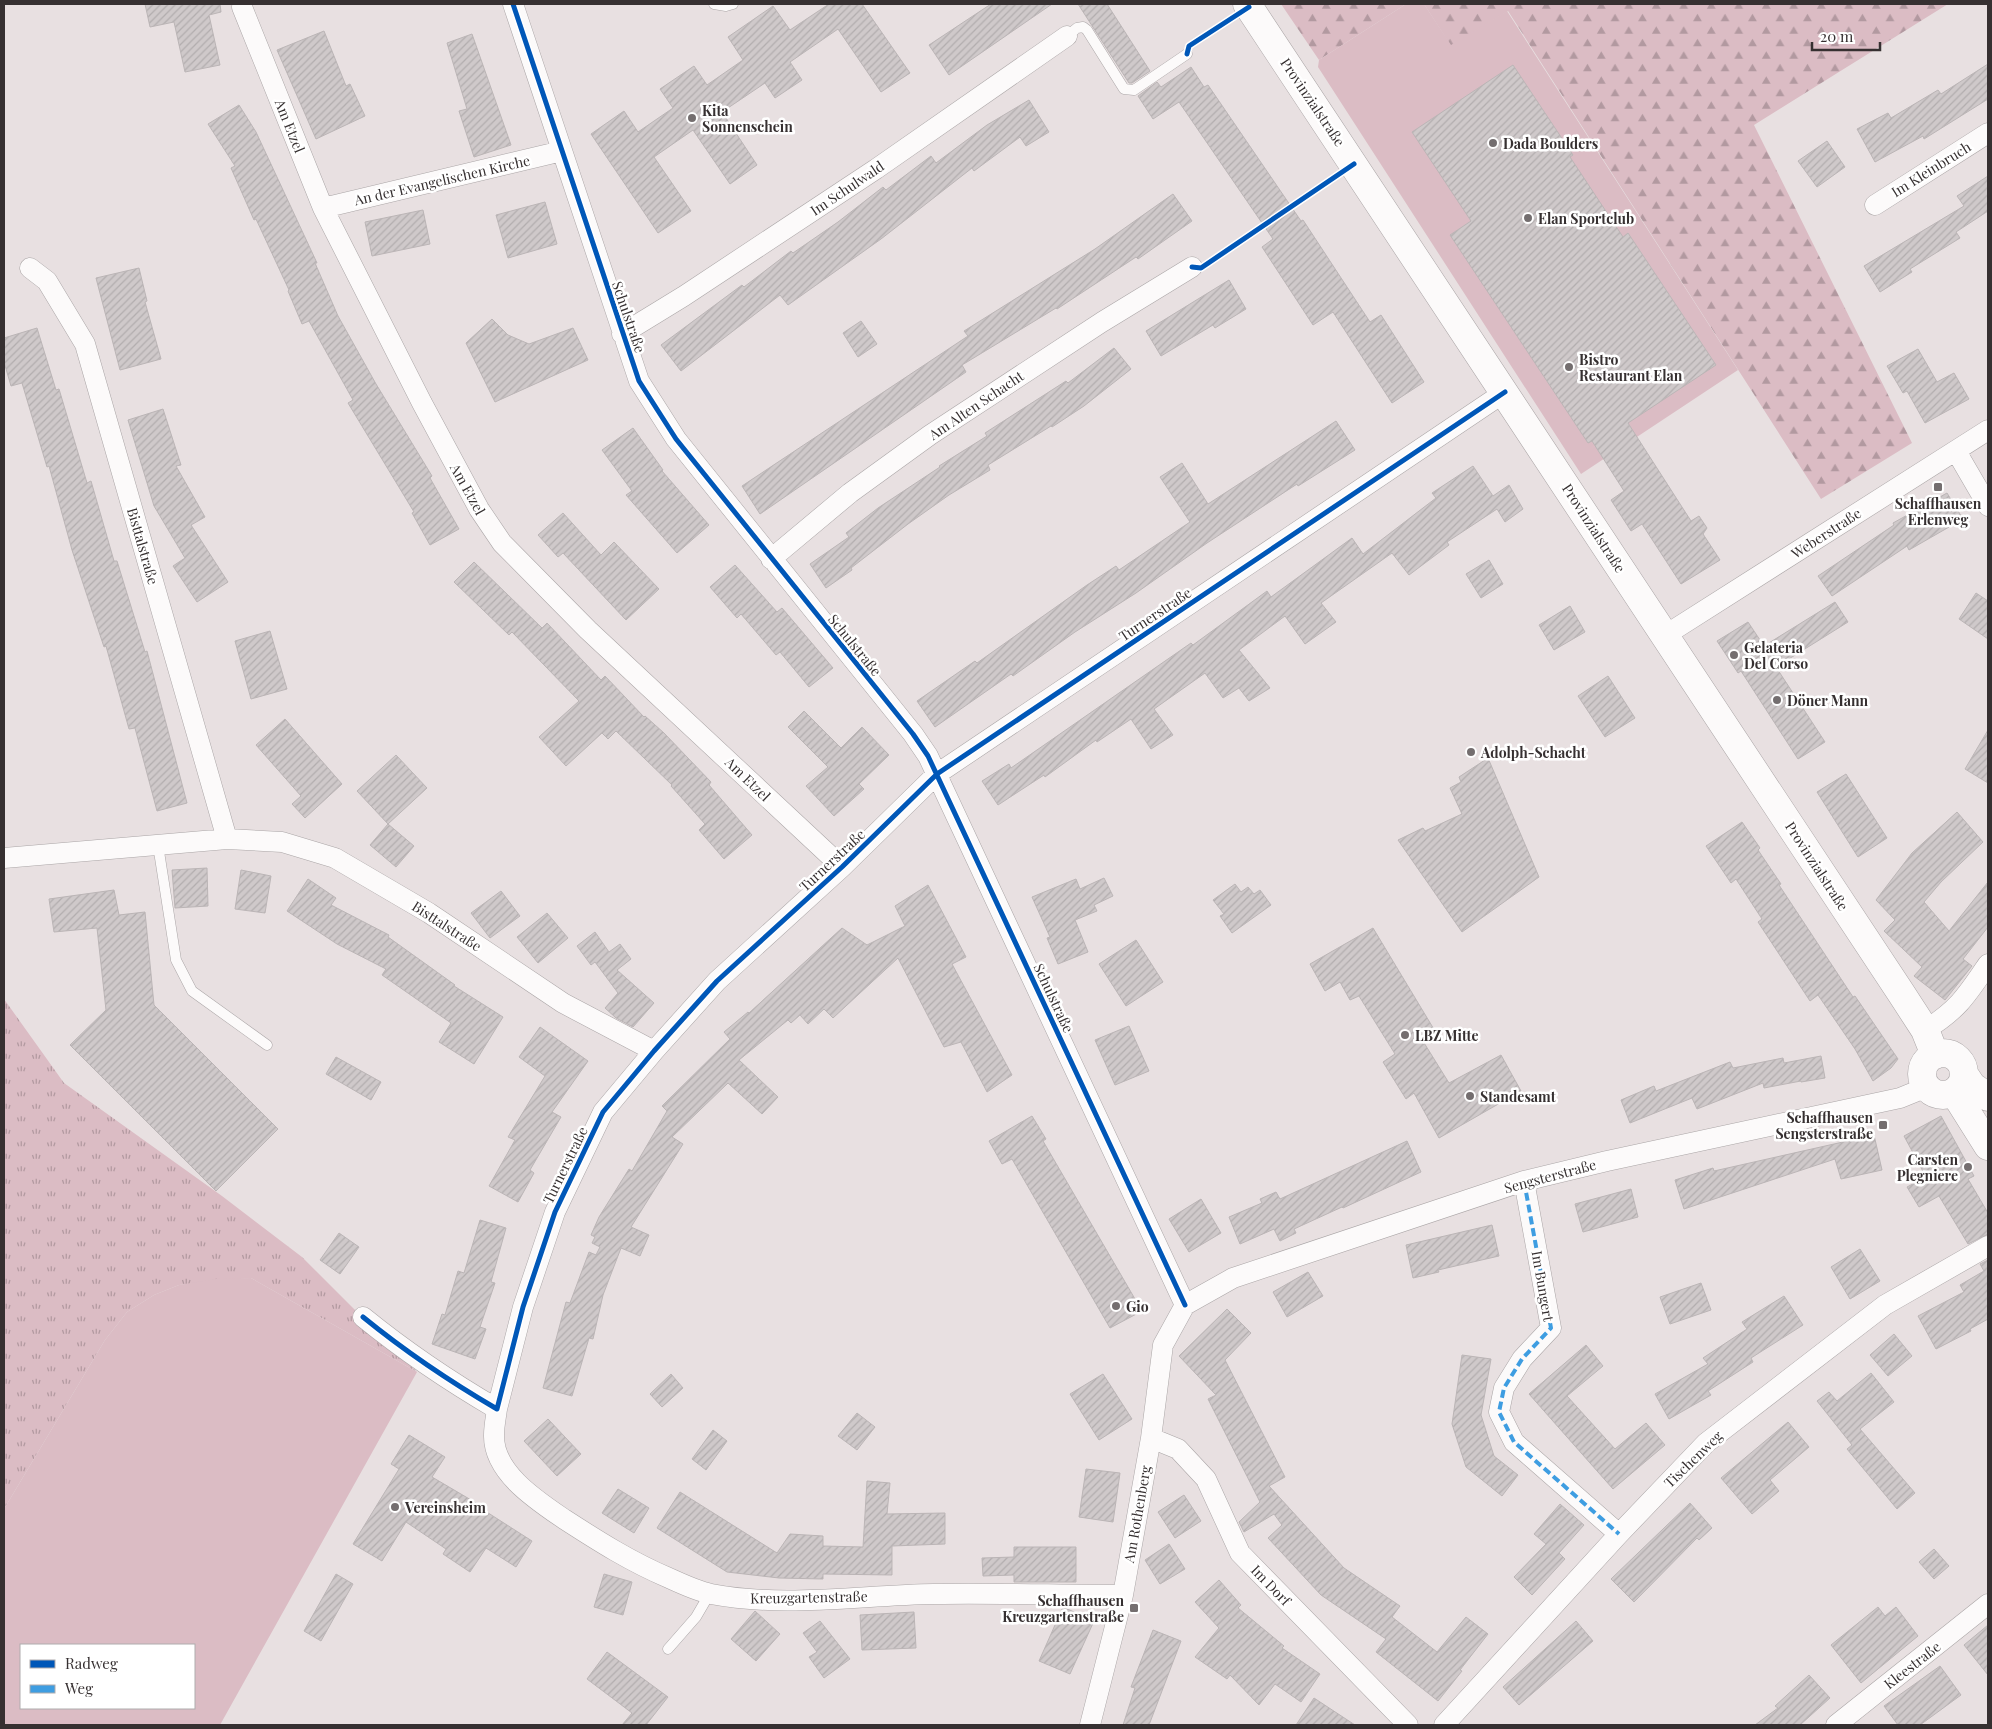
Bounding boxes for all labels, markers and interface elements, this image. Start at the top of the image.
scale bar [1812,20,1880,52]
text: 20 m [1820,26,1854,46]
street label: Provinzialstraße [1276,54,1350,150]
street label: Am Etzel [270,96,309,156]
place label: Kita Sonnenschein [702,101,793,136]
marker: Kita Sonnenschein [686,112,698,124]
place label: Dada Boulders [1503,134,1598,153]
marker: Dada Boulders [1487,137,1499,149]
street label: Im Kleinbruch [1888,137,1975,201]
street label: An der Evangelischen Kirche [351,151,532,210]
street label: Im Schulwald [806,156,888,220]
place label: Elan Sportclub [1538,209,1634,228]
marker: Elan Sportclub [1522,212,1534,224]
street label: Schulstraße [608,279,650,355]
place label: Bistro Restaurant Elan [1579,350,1683,385]
marker: Bistro Restaurant Elan [1563,361,1575,373]
street label: Am Alten Schacht [924,366,1028,444]
street label: Am Etzel [446,459,490,518]
street label: Provinzialstraße [1558,480,1630,576]
marker: Schaffhausen Erlenweg [1932,481,1944,493]
place label: Schaffhausen Erlenweg [1895,494,1982,529]
street label: Weberstraße [1787,503,1865,563]
street label: Bisttalstraße [123,505,163,587]
street label: Turnerstraße [1115,583,1195,645]
street label: Schulstraße [824,610,886,680]
place label: Gelateria Del Corso [1744,638,1808,673]
marker: Gelateria Del Corso [1728,649,1740,661]
place label: Döner Mann [1787,691,1869,710]
marker: Döner Mann [1771,694,1783,706]
place label: Adolph-Schacht [1480,743,1586,762]
marker: Adolph-Schacht [1465,746,1477,758]
street label: Am Etzel [721,752,775,805]
street label: Provinzialstraße [1781,818,1853,914]
street label: Turnerstraße [795,825,869,895]
street label: Bisttalstraße [409,897,485,955]
street label: Schulstraße [1030,960,1078,1036]
place label: LBZ Mitte [1415,1026,1478,1045]
marker: LBZ Mitte [1399,1029,1411,1041]
place label: Standesamt [1480,1087,1556,1106]
marker: Standesamt [1464,1090,1476,1102]
place label: Schaffhausen Sengsterstraße [1775,1108,1873,1143]
marker: Schaffhausen Sengsterstraße [1877,1119,1889,1131]
street label: Turnerstraße [538,1123,592,1207]
place label: Carsten Plegniere [1897,1150,1958,1185]
street label: Sengsterstraße [1502,1155,1598,1197]
marker: Carsten Plegniere [1962,1161,1974,1173]
street label: Im Bungert [1527,1249,1559,1324]
place label: Gio [1126,1297,1149,1316]
marker: Gio [1110,1300,1122,1312]
street label: Tischenweg [1660,1426,1727,1492]
street label: Am Rothenberg [1119,1463,1155,1565]
place label: Vereinsheim [404,1498,486,1517]
marker: Vereinsheim [389,1501,401,1513]
street label: Im Dorf [1247,1561,1296,1610]
street label: Kreuzgartenstraße [750,1586,868,1608]
place label: Schaffhausen Kreuzgartenstraße [1002,1591,1124,1626]
marker: Schaffhausen Kreuzgartenstraße [1128,1602,1140,1614]
street label: Kleestraße [1880,1637,1944,1693]
legend [20,1644,195,1709]
text: Radweg [65,1653,118,1673]
text: Weg [64,1678,93,1698]

